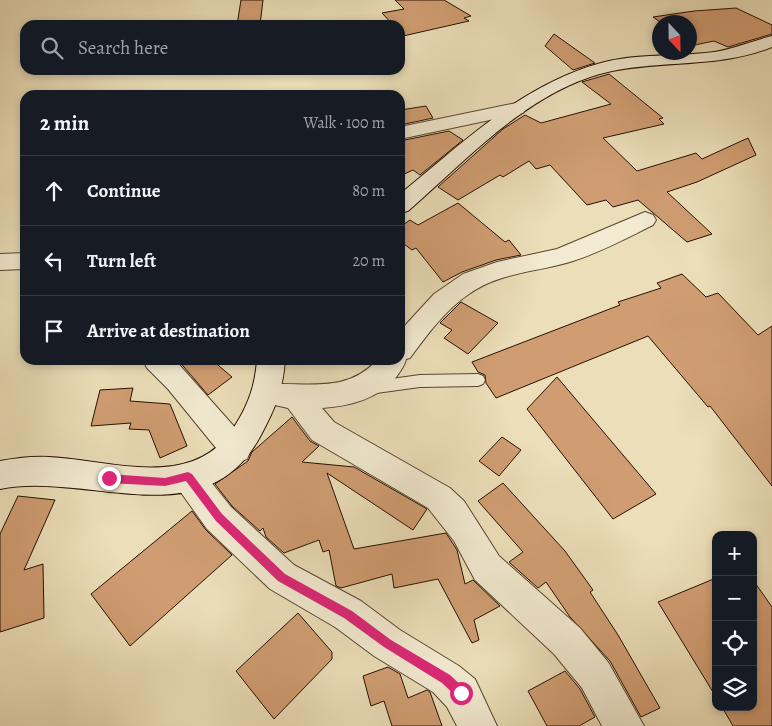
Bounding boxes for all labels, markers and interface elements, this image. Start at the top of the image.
north arrow [652,15,697,60]
search box [20,20,405,75]
icon: search [38,34,66,62]
text: Search here [78,35,168,61]
text: 2 min [40,109,89,137]
text: Walk · 100 m [304,112,385,134]
icon: ahead [40,177,68,205]
text: Continue [87,178,161,204]
text: 80 m [352,180,385,202]
icon: left [40,247,68,275]
text: Turn left [87,248,156,274]
text: 20 m [352,250,385,272]
icon: arrive [40,317,68,345]
text: Arrive at destination [87,318,250,344]
route end [98,467,121,490]
map controls [712,531,757,711]
button: + [712,531,757,576]
button: − [712,576,757,621]
button: locate [712,621,757,666]
button: layers [712,666,757,711]
route start [450,682,473,705]

